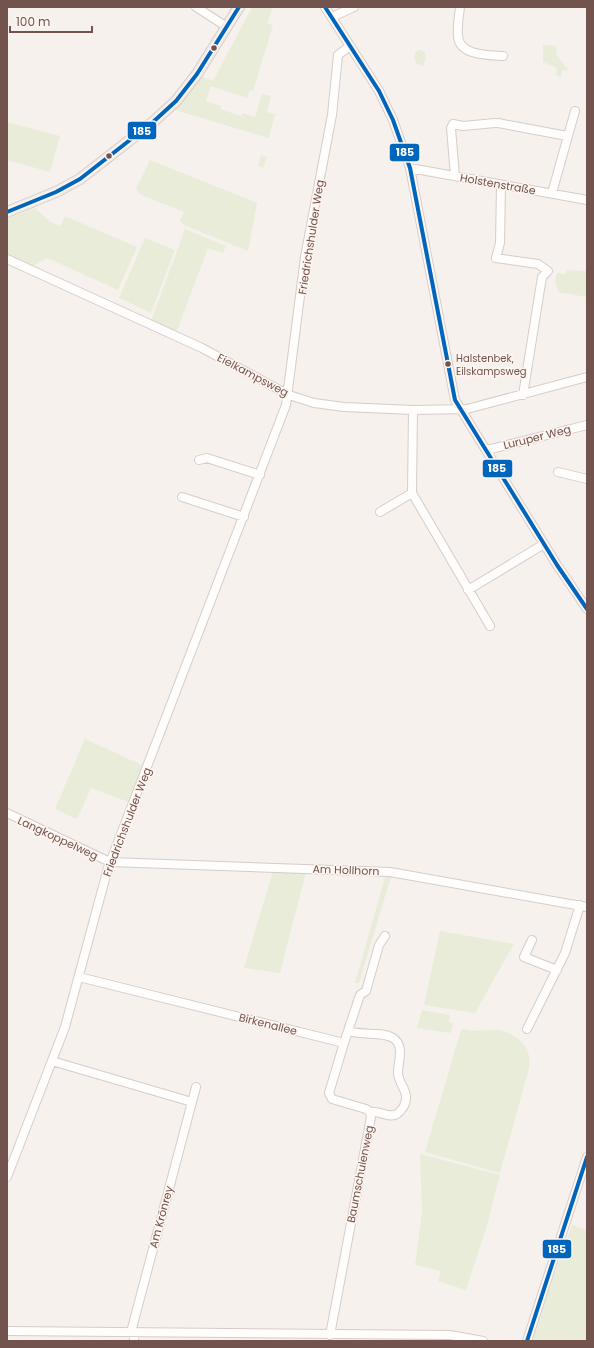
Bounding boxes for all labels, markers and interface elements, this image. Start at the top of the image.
scale bar [10,8,92,34]
text: 100 m [16,13,50,30]
unlabelled marker [209,43,219,53]
line badge: 185 [127,121,157,140]
text: 185 [133,123,151,139]
line badge: 185 [389,143,420,162]
text: 185 [396,144,414,160]
unlabelled marker [104,151,114,161]
street label: Holstenstraße [459,169,537,199]
street label: Friedrichshulder Weg [294,178,328,296]
street label: Eielkampsweg [214,349,292,401]
place label: Halstenbek, Eilskampsweg [456,351,527,379]
marker: Halstenbek, Eilskampsweg [443,359,453,369]
street label: Luruper Weg [501,421,573,453]
line badge: 185 [482,459,513,478]
text: 185 [488,460,506,476]
street label: Friedrichshulder Weg [99,765,155,879]
street label: Langkoppelweg [15,812,101,864]
street label: Am Hollhorn [312,861,380,879]
street label: Birkenallee [237,1009,299,1039]
street label: Baumschulenweg [343,1124,377,1224]
street label: Am Krönrey [145,1183,177,1250]
line badge: 185 [542,1239,572,1259]
text: 185 [548,1241,566,1257]

